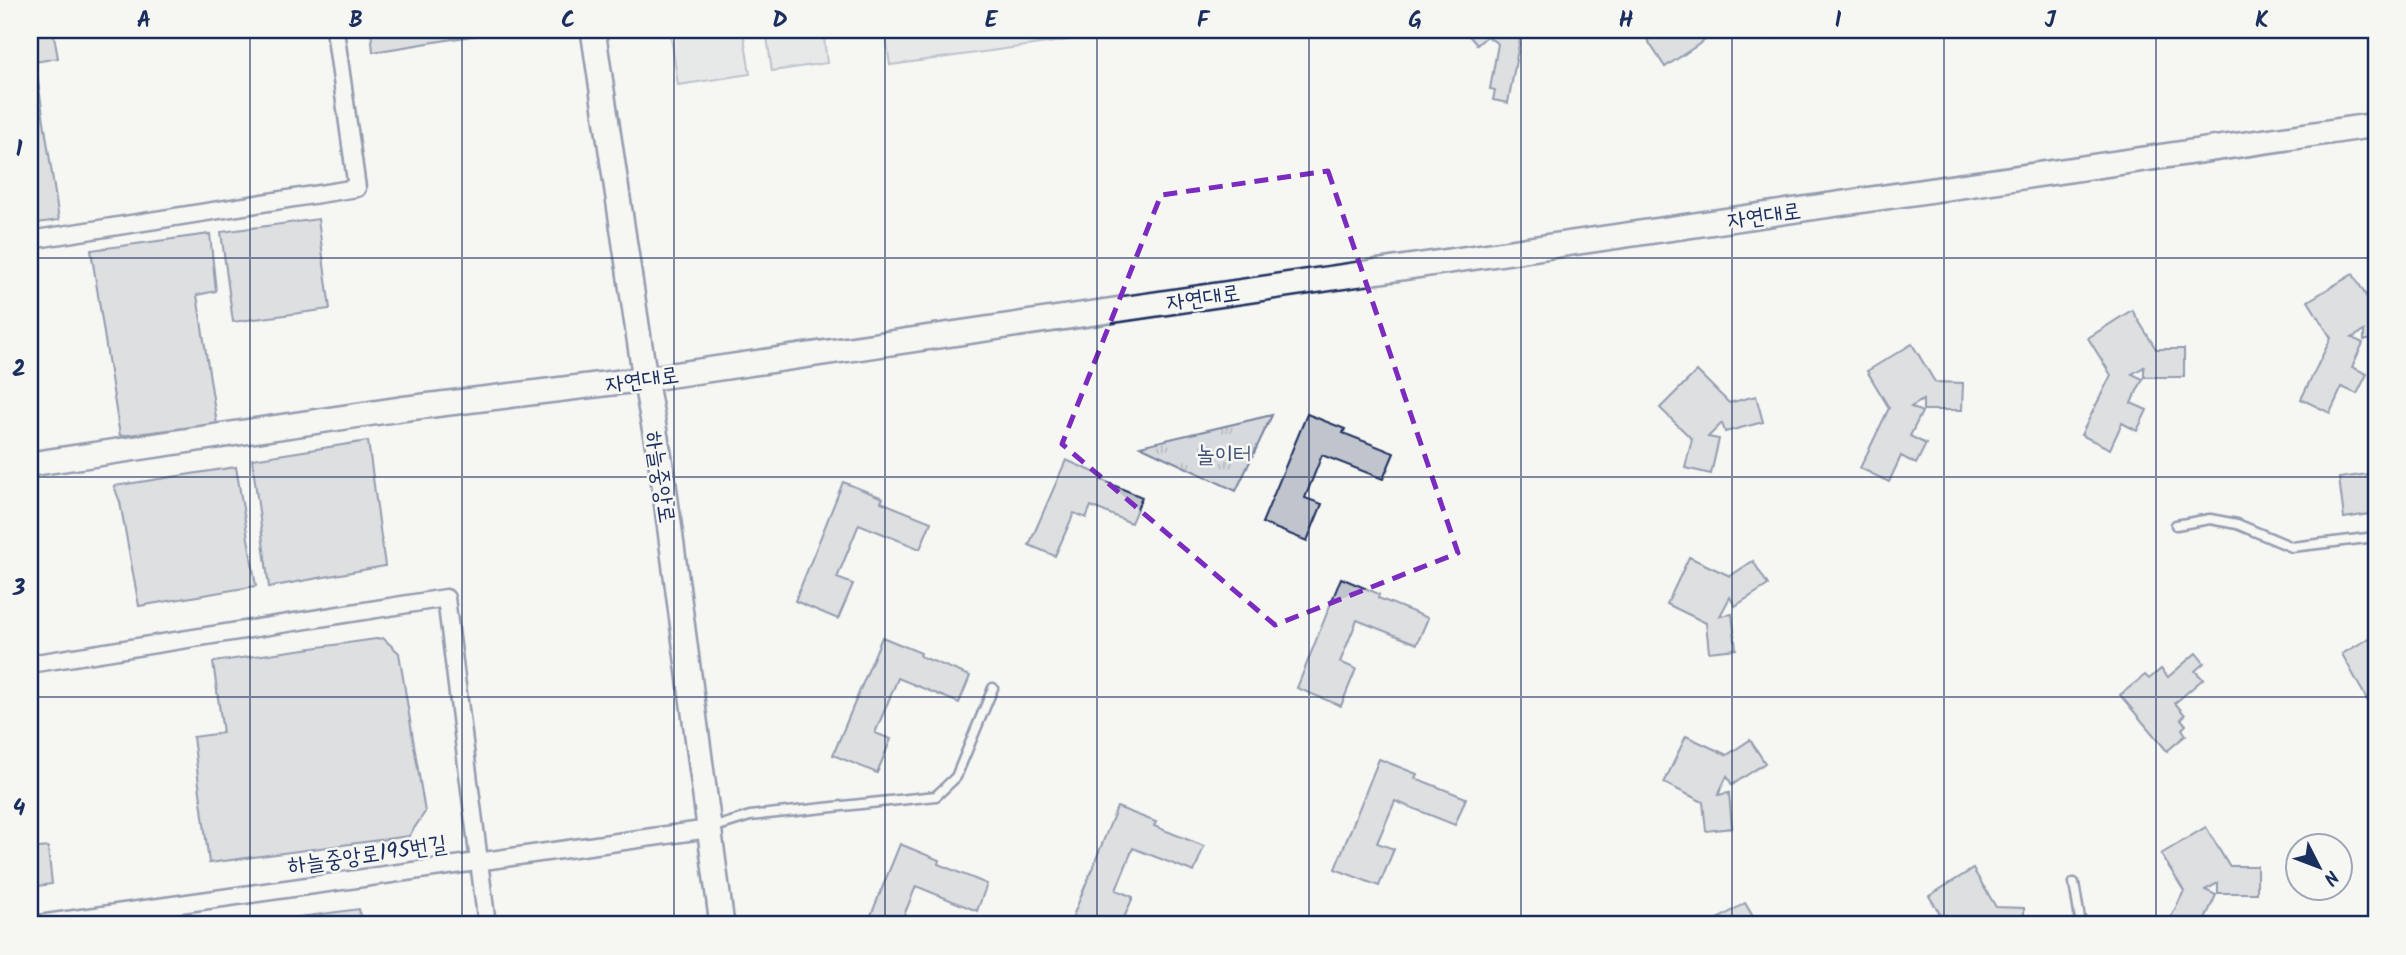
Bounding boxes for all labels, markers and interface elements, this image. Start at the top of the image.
text: A [137,3,151,39]
text: B [349,3,363,39]
text: C [561,3,575,39]
text: D [772,3,788,39]
text: E [985,3,999,39]
text: F [1197,3,1211,39]
text: G [1408,3,1422,39]
text: H [1619,3,1634,39]
text: I [1834,3,1842,39]
text: J [2044,3,2056,39]
text: K [2255,3,2269,39]
text: 1 [16,132,23,168]
street label: 자연대로 [1725,194,1803,240]
street label: 자연대로 [1164,276,1242,322]
text: 2 [12,352,26,388]
street label: 자연대로 [603,358,681,404]
street label: 하늘중앙로 [634,429,684,526]
park label: 놀이터 [1196,438,1252,474]
text: 3 [12,571,26,607]
text: 4 [13,791,26,827]
street label: 하늘중앙로195번길 [285,827,449,885]
north arrow [2284,832,2354,902]
text: N [2315,863,2345,892]

